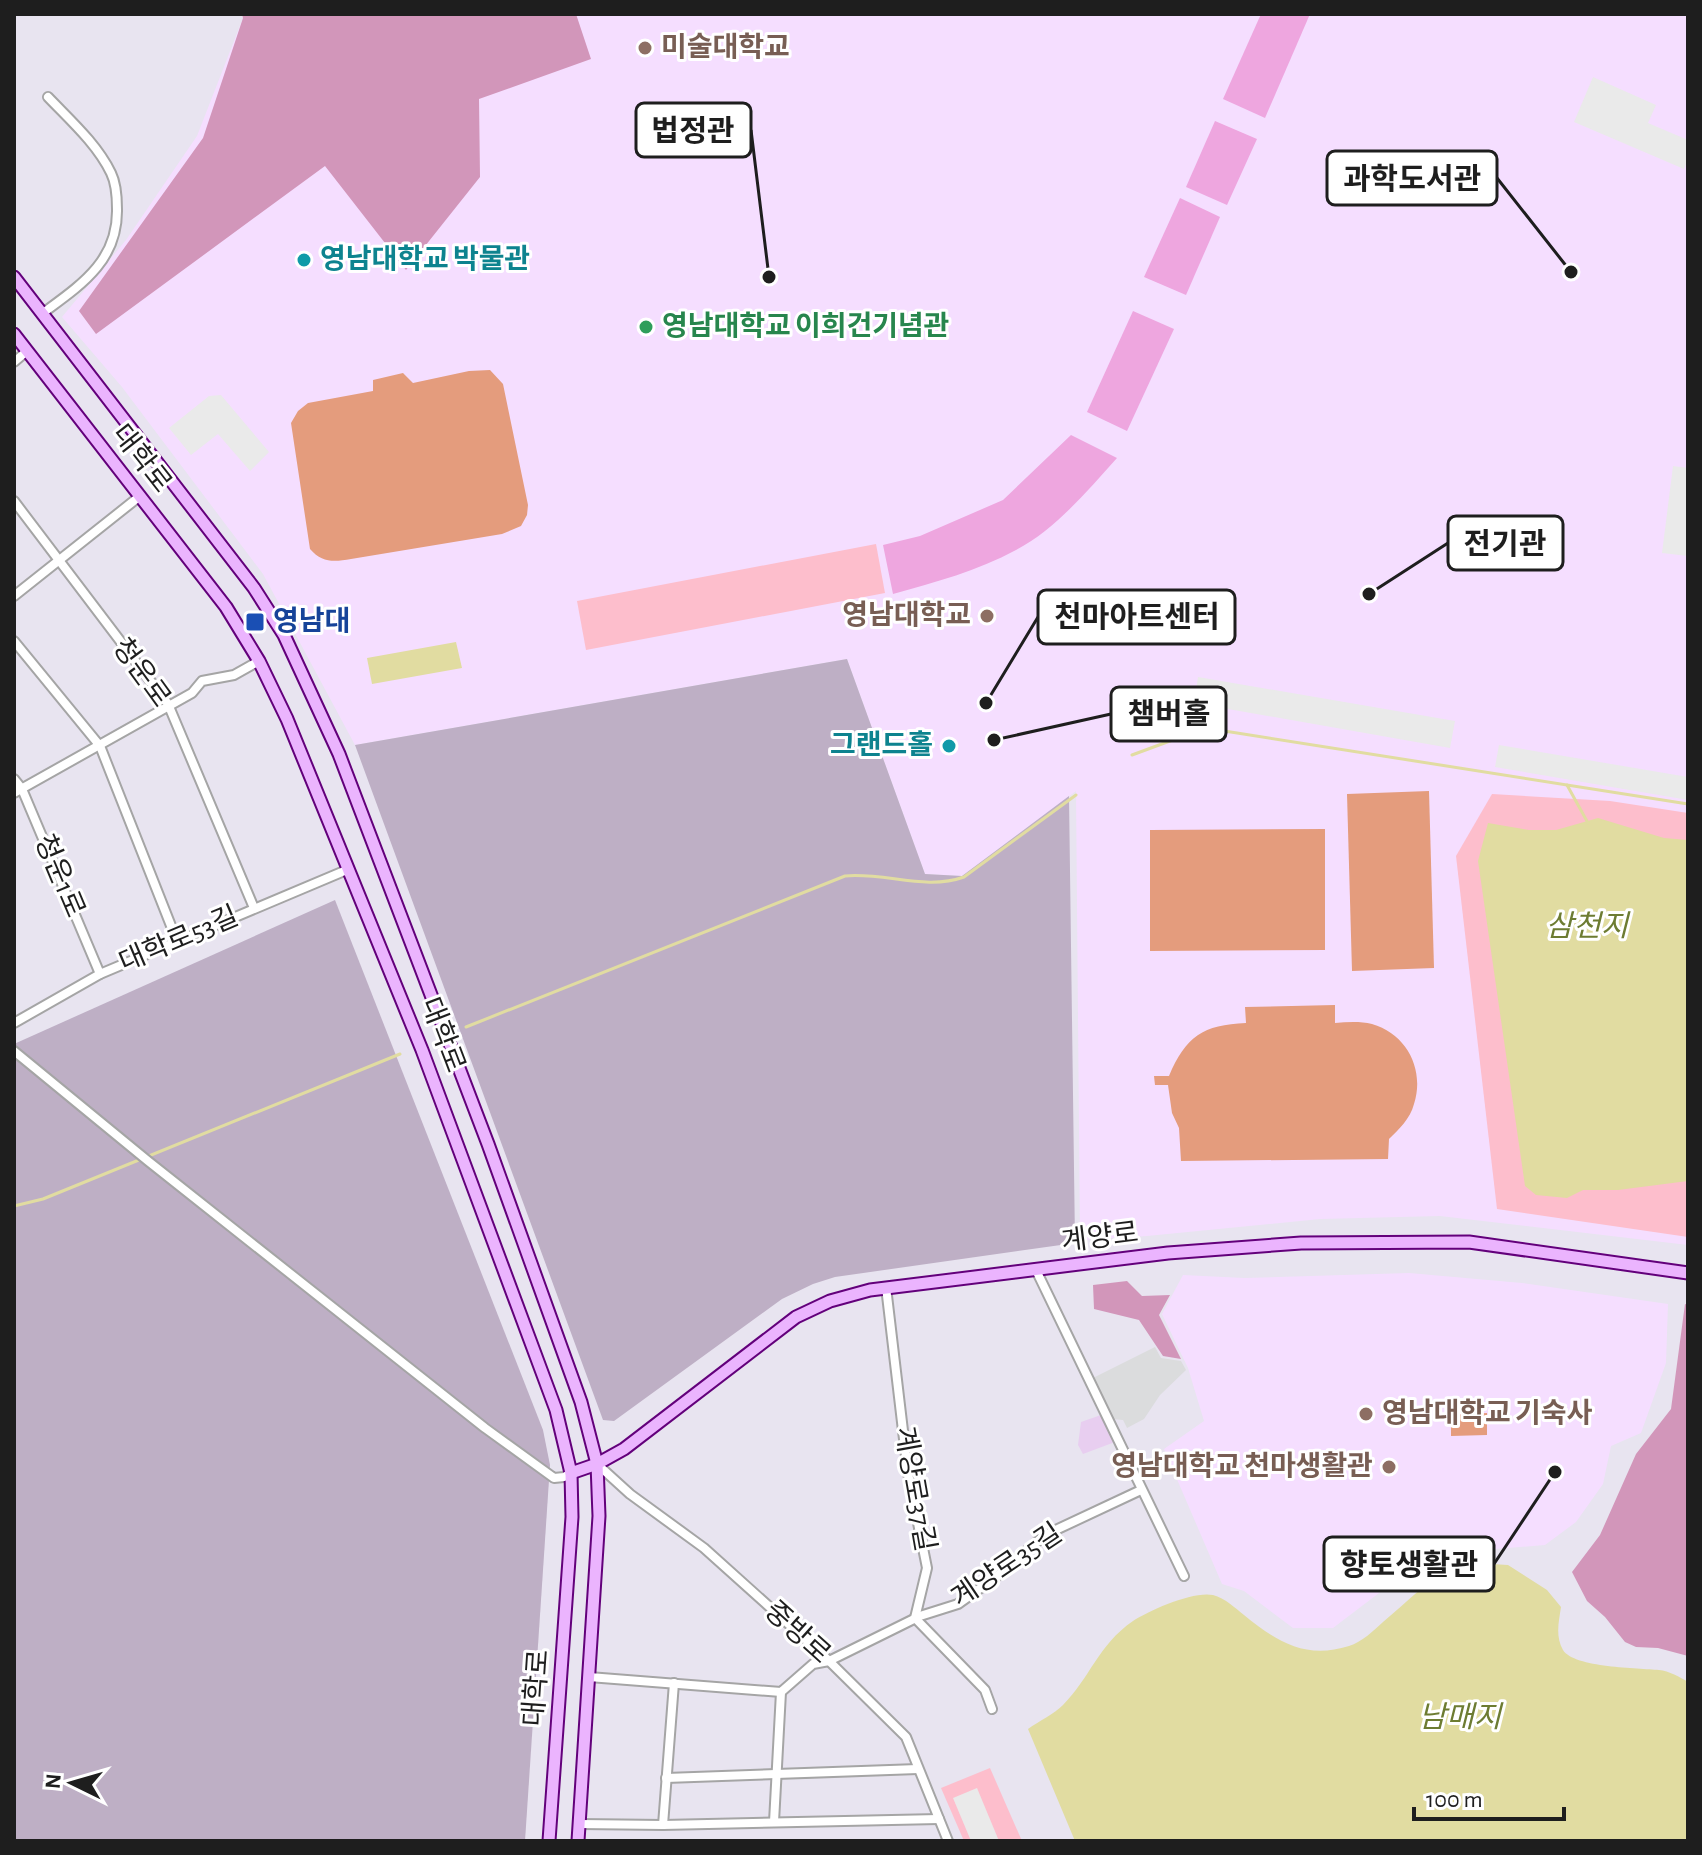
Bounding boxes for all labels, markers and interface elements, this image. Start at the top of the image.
place label: 미술대학교 [661,32,790,62]
marker: 미술대학교 [636,39,654,57]
callout: 법정관 [636,103,751,157]
text: 법정관 [652,115,734,147]
callout: 과학도서관 [1327,151,1497,205]
text: 과학도서관 [1343,163,1481,195]
place label: 영남대학교 박물관 [320,244,530,274]
marker: 영남대학교 박물관 [295,251,313,269]
place label: 영남대학교 이희건기념관 [662,311,950,341]
marker: 영남대학교 이희건기념관 [637,318,655,336]
street label: 대학로 [106,419,177,498]
callout: 전기관 [1448,516,1563,570]
text: 전기관 [1464,528,1546,560]
callout: 천마아트센터 [1038,590,1235,644]
place label: 영남대학교 [842,600,971,630]
text: 천마아트센터 [1054,601,1220,633]
place label: 영남대 [273,606,350,636]
marker: 영남대학교 [978,607,996,625]
marker: 영남대 [244,611,266,633]
street label: 청운로 [107,632,177,712]
callout: 챔버홀 [1111,687,1226,741]
text: 챔버홀 [1128,698,1210,730]
place label: 그랜드홀 [830,730,933,760]
marker: 그랜드홀 [940,737,958,755]
street label: 청운1로 [29,830,91,921]
street label: 대학로53길 [115,901,243,978]
water label: 삼천지 [1546,911,1631,942]
street label: 대학로 [415,993,471,1076]
street label: 계양로 [1060,1217,1140,1257]
place label: 영남대학교 기숙사 [1382,1398,1593,1428]
marker: 영남대학교 기숙사 [1357,1405,1375,1423]
street label: 계양로37길 [889,1424,941,1554]
place label: 영남대학교 천마생활관 [1111,1451,1373,1481]
marker: 영남대학교 천마생활관 [1380,1458,1398,1476]
street label: 계양로35길 [946,1517,1067,1613]
callout: 향토생활관 [1324,1537,1494,1591]
text: 향토생활관 [1340,1549,1478,1581]
street label: 중방로 [759,1595,836,1669]
street label: 대학로 [518,1648,554,1728]
water label: 남매지 [1419,1702,1504,1733]
north arrow [32,1743,112,1823]
scale bar [1414,1771,1564,1821]
text: N [41,1773,65,1790]
text: 100 m [1426,1788,1483,1812]

